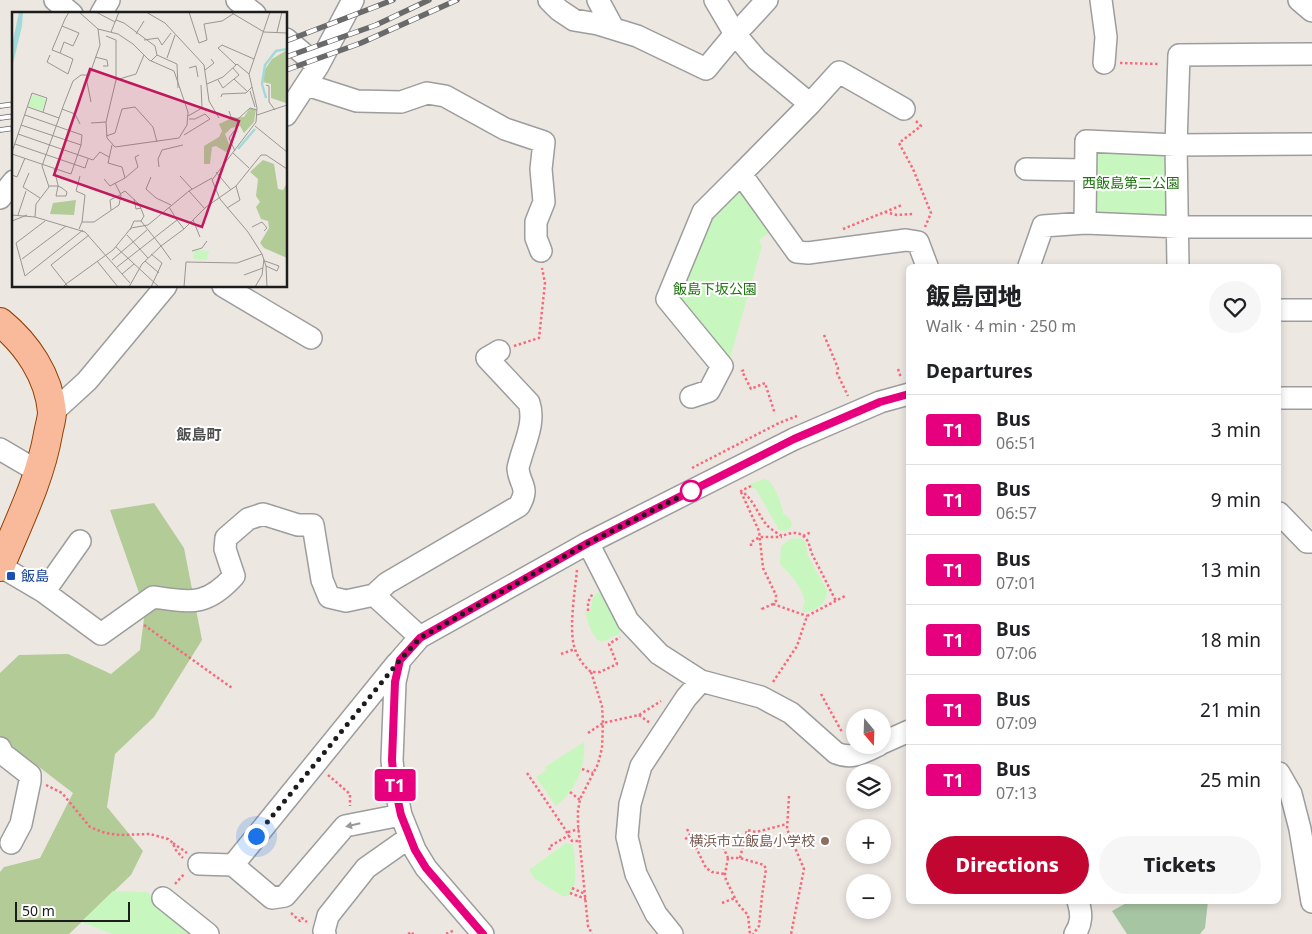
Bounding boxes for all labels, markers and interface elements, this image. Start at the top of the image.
inset map [12,12,288,288]
park label: 西飯島第二公園 [1082,173,1180,192]
park label: 飯島下坂公園 [673,279,757,298]
text: 飯島団地 [926,279,1022,312]
button: heart [1209,281,1261,333]
text: Walk · 4 min · 250 m [926,315,1076,337]
text: Departures [926,358,1033,384]
text: Bus [996,406,1031,432]
text: 3 min [1211,417,1261,443]
text: T1 [943,418,964,442]
district label: 飯島町 [176,424,222,444]
text: 06:51 [996,432,1037,454]
text: Bus [996,476,1031,502]
unlabelled marker [680,480,702,502]
text: 9 min [1211,487,1261,513]
text: T1 [943,488,964,512]
text: 06:57 [996,502,1037,524]
text: Bus [996,546,1031,572]
text: 13 min [1200,557,1261,583]
text: T1 [943,558,964,582]
place label: 飯島 [21,566,49,585]
marker: 飯島 [5,570,17,582]
text: 07:01 [996,572,1037,594]
text: Bus [996,616,1031,642]
text: 18 min [1200,627,1261,653]
text: T1 [943,628,964,652]
text: 07:06 [996,642,1037,664]
text: Bus [996,686,1031,712]
text: 21 min [1200,697,1261,723]
text: T1 [943,698,964,722]
north arrow [846,709,891,754]
map controls [846,709,891,919]
text: 07:09 [996,712,1037,734]
text: Bus [996,756,1031,782]
button: layers [846,764,891,809]
text: 25 min [1200,767,1261,793]
text: T1 [943,768,964,792]
line badge: T1 [372,769,418,801]
text: T1 [385,773,405,797]
text: 07:13 [996,782,1037,804]
button: + [846,819,891,864]
one-way arrow [346,821,361,829]
your location [244,824,269,849]
place label: 横浜市立飯島小学校 [689,831,815,850]
marker: 横浜市立飯島小学校 [819,835,831,847]
button: Directions [926,836,1089,894]
button: Tickets [1099,836,1261,894]
button: − [846,874,891,919]
scale bar [15,899,130,922]
text: 50 m [22,901,55,920]

